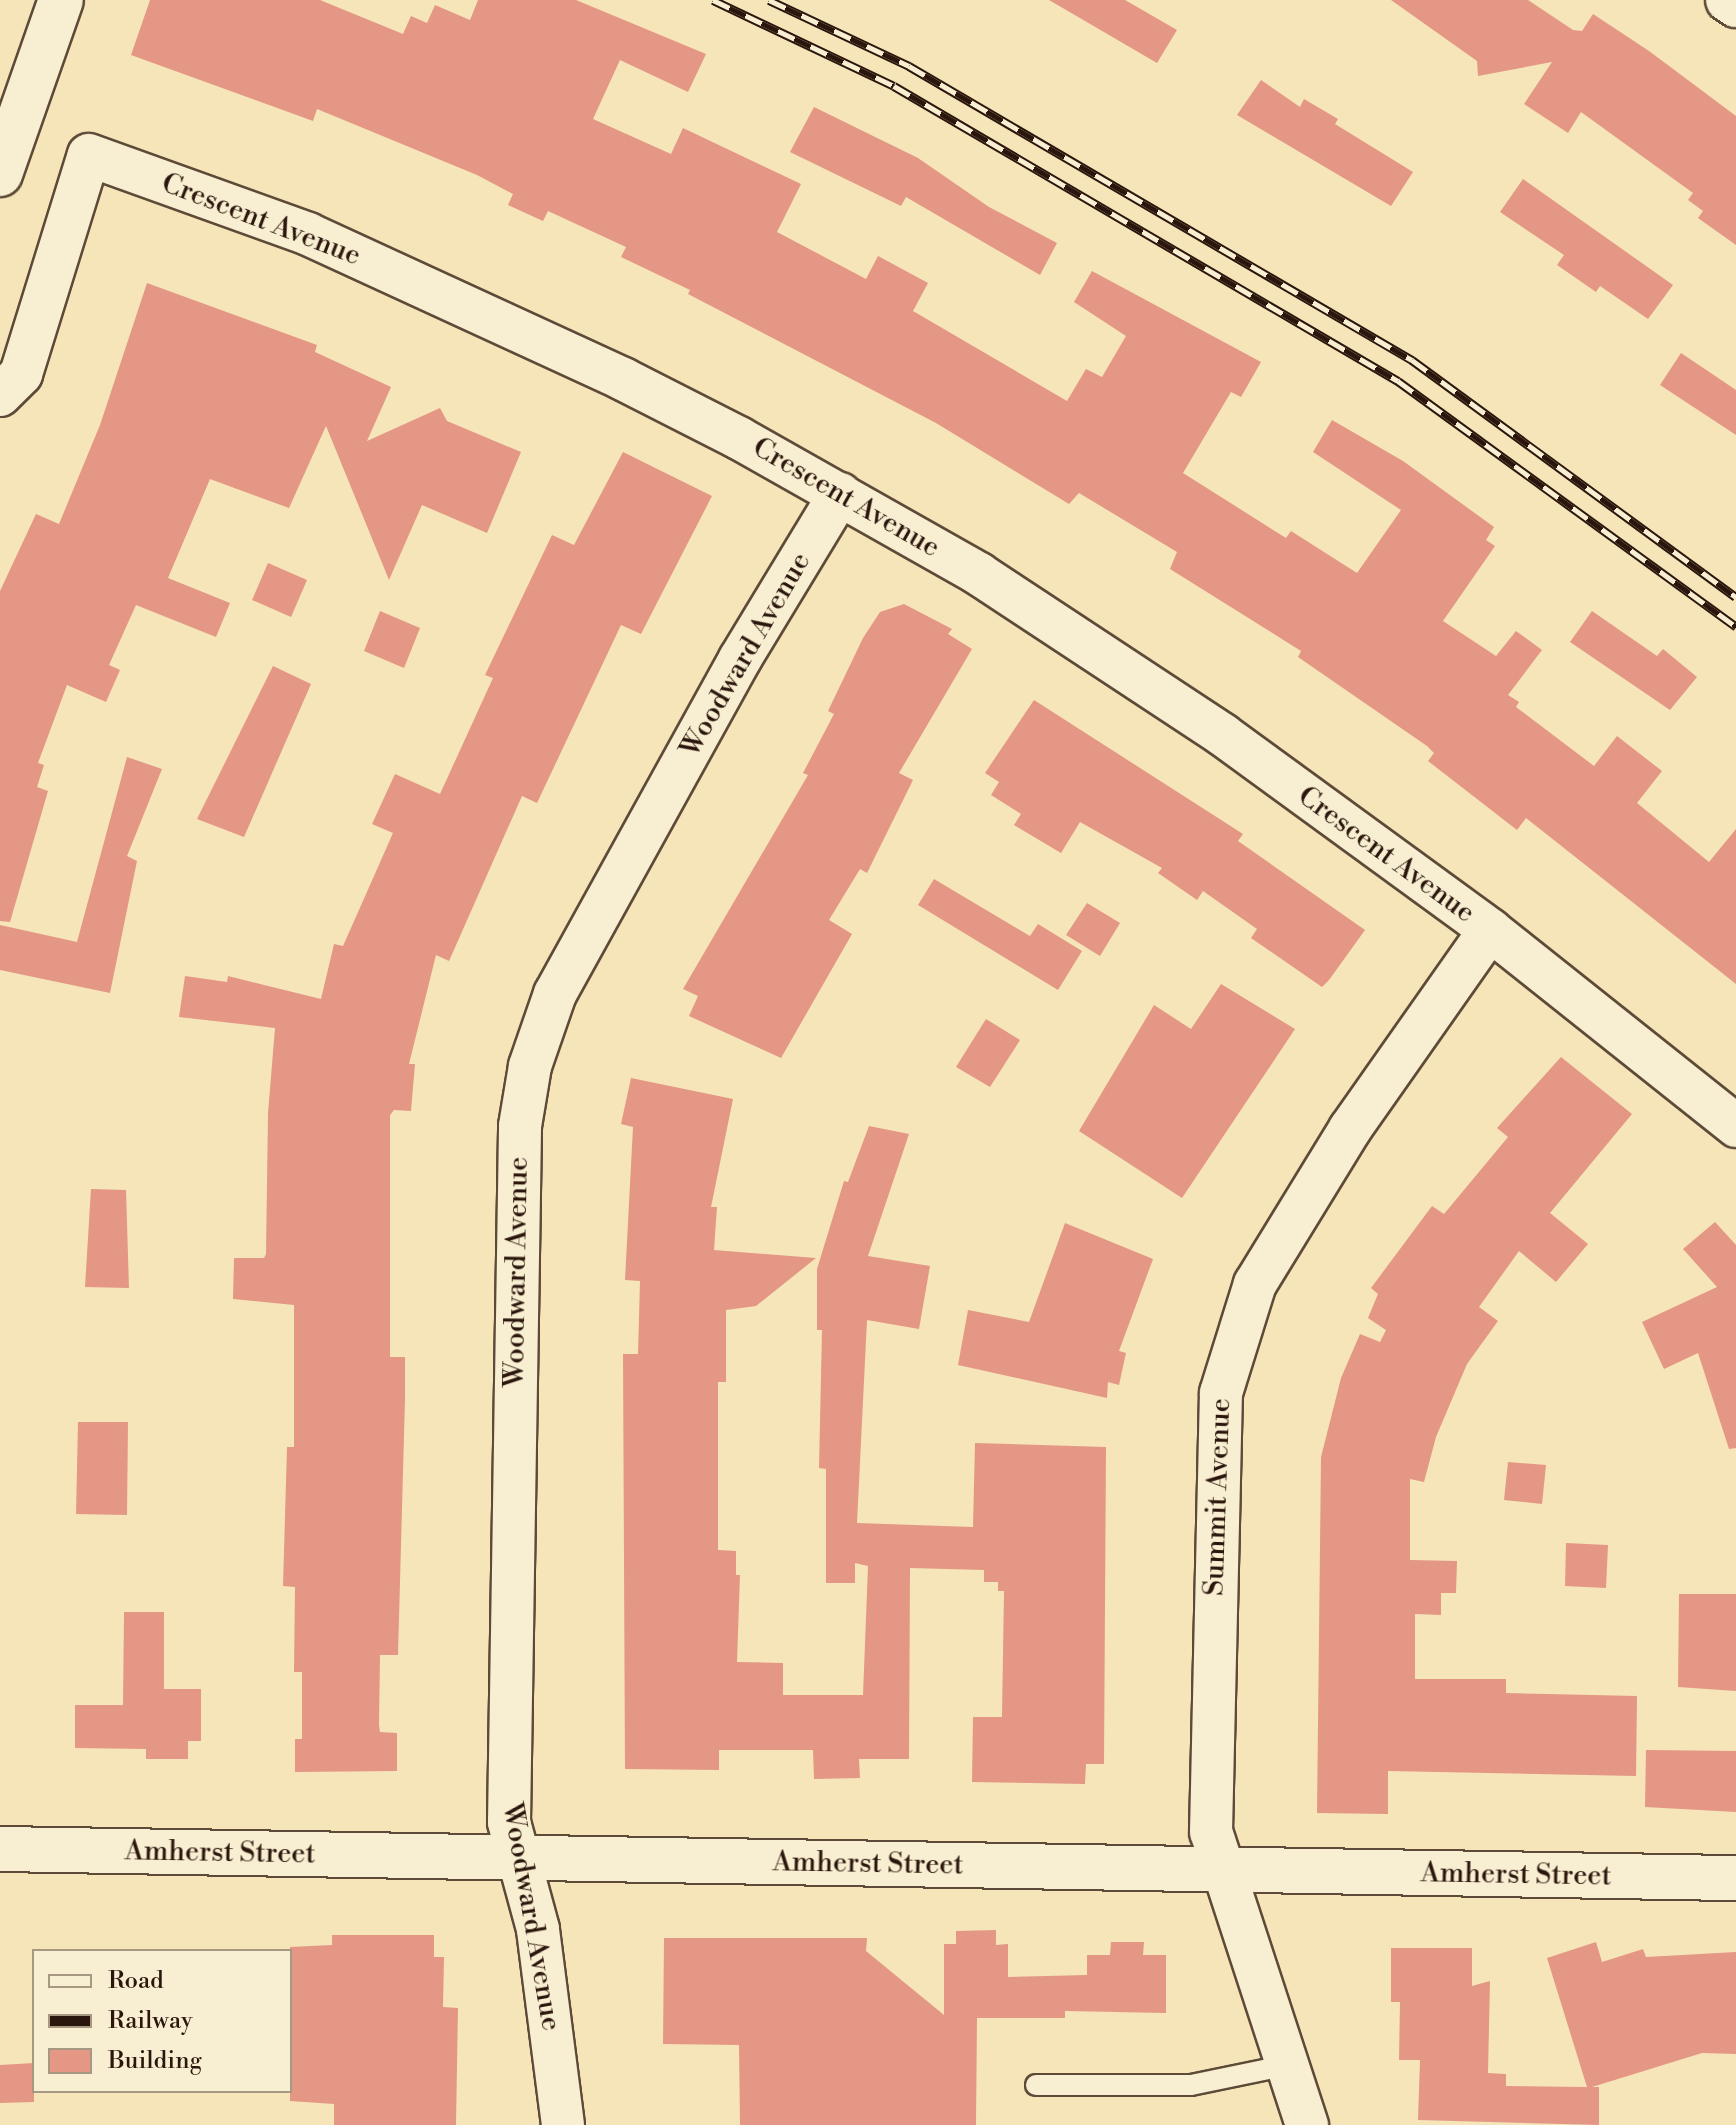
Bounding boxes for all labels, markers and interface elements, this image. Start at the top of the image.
street label: Crescent Avenue [157,167,365,273]
street label: Crescent Avenue [746,431,946,565]
street label: Woodward Avenue [674,547,818,763]
street label: Crescent Avenue [1291,780,1481,930]
street label: Woodward Avenue [498,1156,536,1388]
street label: Summit Avenue [1198,1397,1238,1597]
street label: Woodward Avenue [494,1801,568,2033]
street label: Amherst Street [124,1835,316,1871]
street label: Amherst Street [772,1846,964,1882]
street label: Amherst Street [1420,1857,1612,1893]
legend [32,1949,292,2093]
text: Road [108,1966,164,1996]
text: Railway [108,2006,193,2036]
text: Building [108,2046,202,2076]

